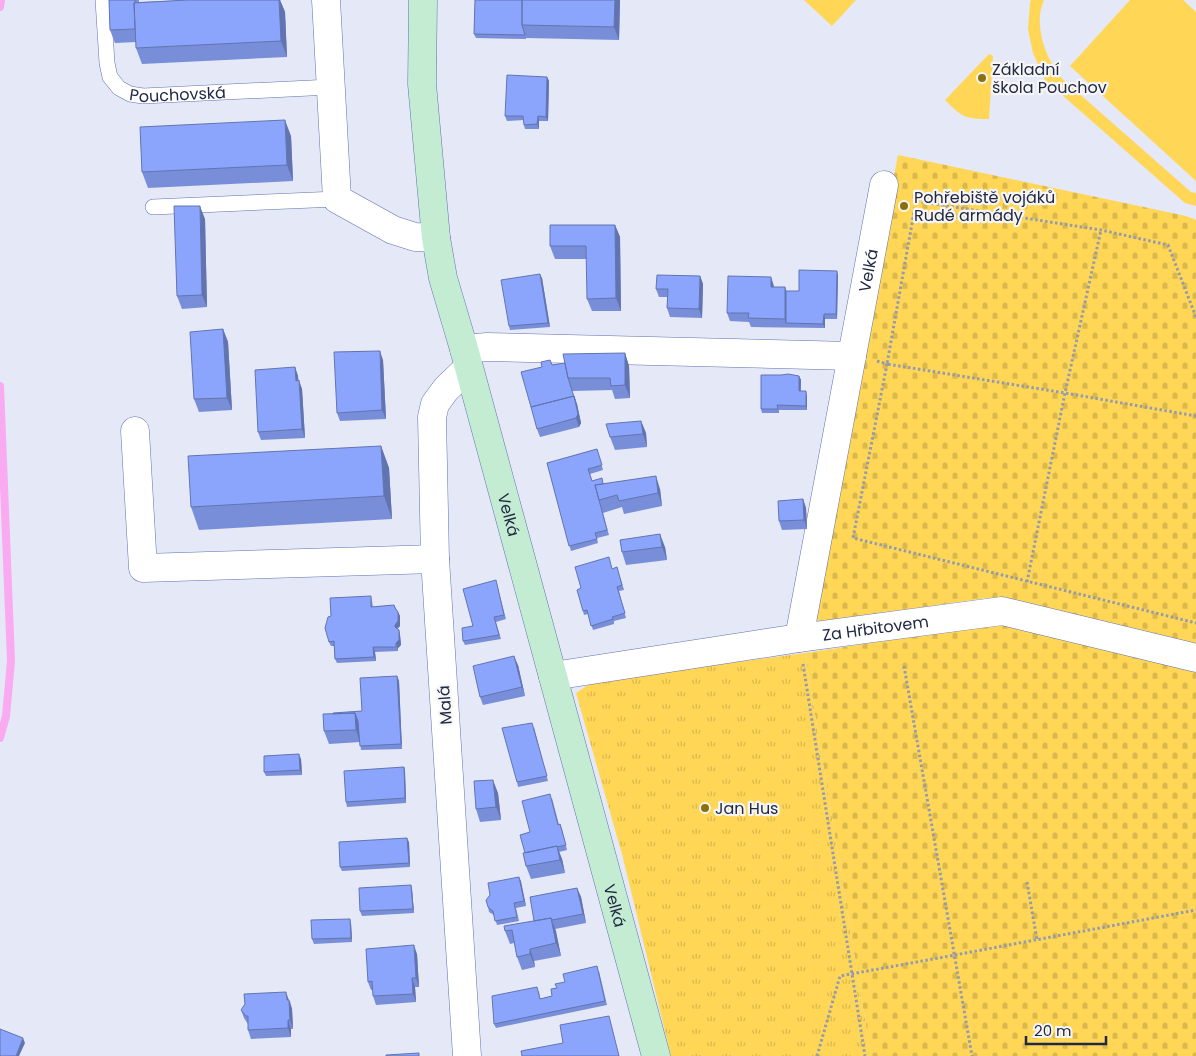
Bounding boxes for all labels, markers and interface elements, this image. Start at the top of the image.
place label: Základní škola Pouchov [992,58,1107,99]
marker: Základní škola Pouchov [976,72,988,84]
street label: Pouchovská [128,81,226,108]
place label: Pohřebiště vojáků Rudé armády [914,186,1055,227]
marker: Pohřebiště vojáků Rudé armády [898,200,910,212]
street label: Velká [853,247,883,294]
street label: Velká [492,491,526,539]
street label: Za Hřbitovem [821,609,930,646]
street label: Malá [432,685,458,725]
place label: Jan Hus [715,797,778,820]
marker: Jan Hus [699,802,711,814]
street label: Velká [598,881,632,930]
scale bar [1026,1014,1106,1046]
text: 20 m [1034,1020,1072,1041]

